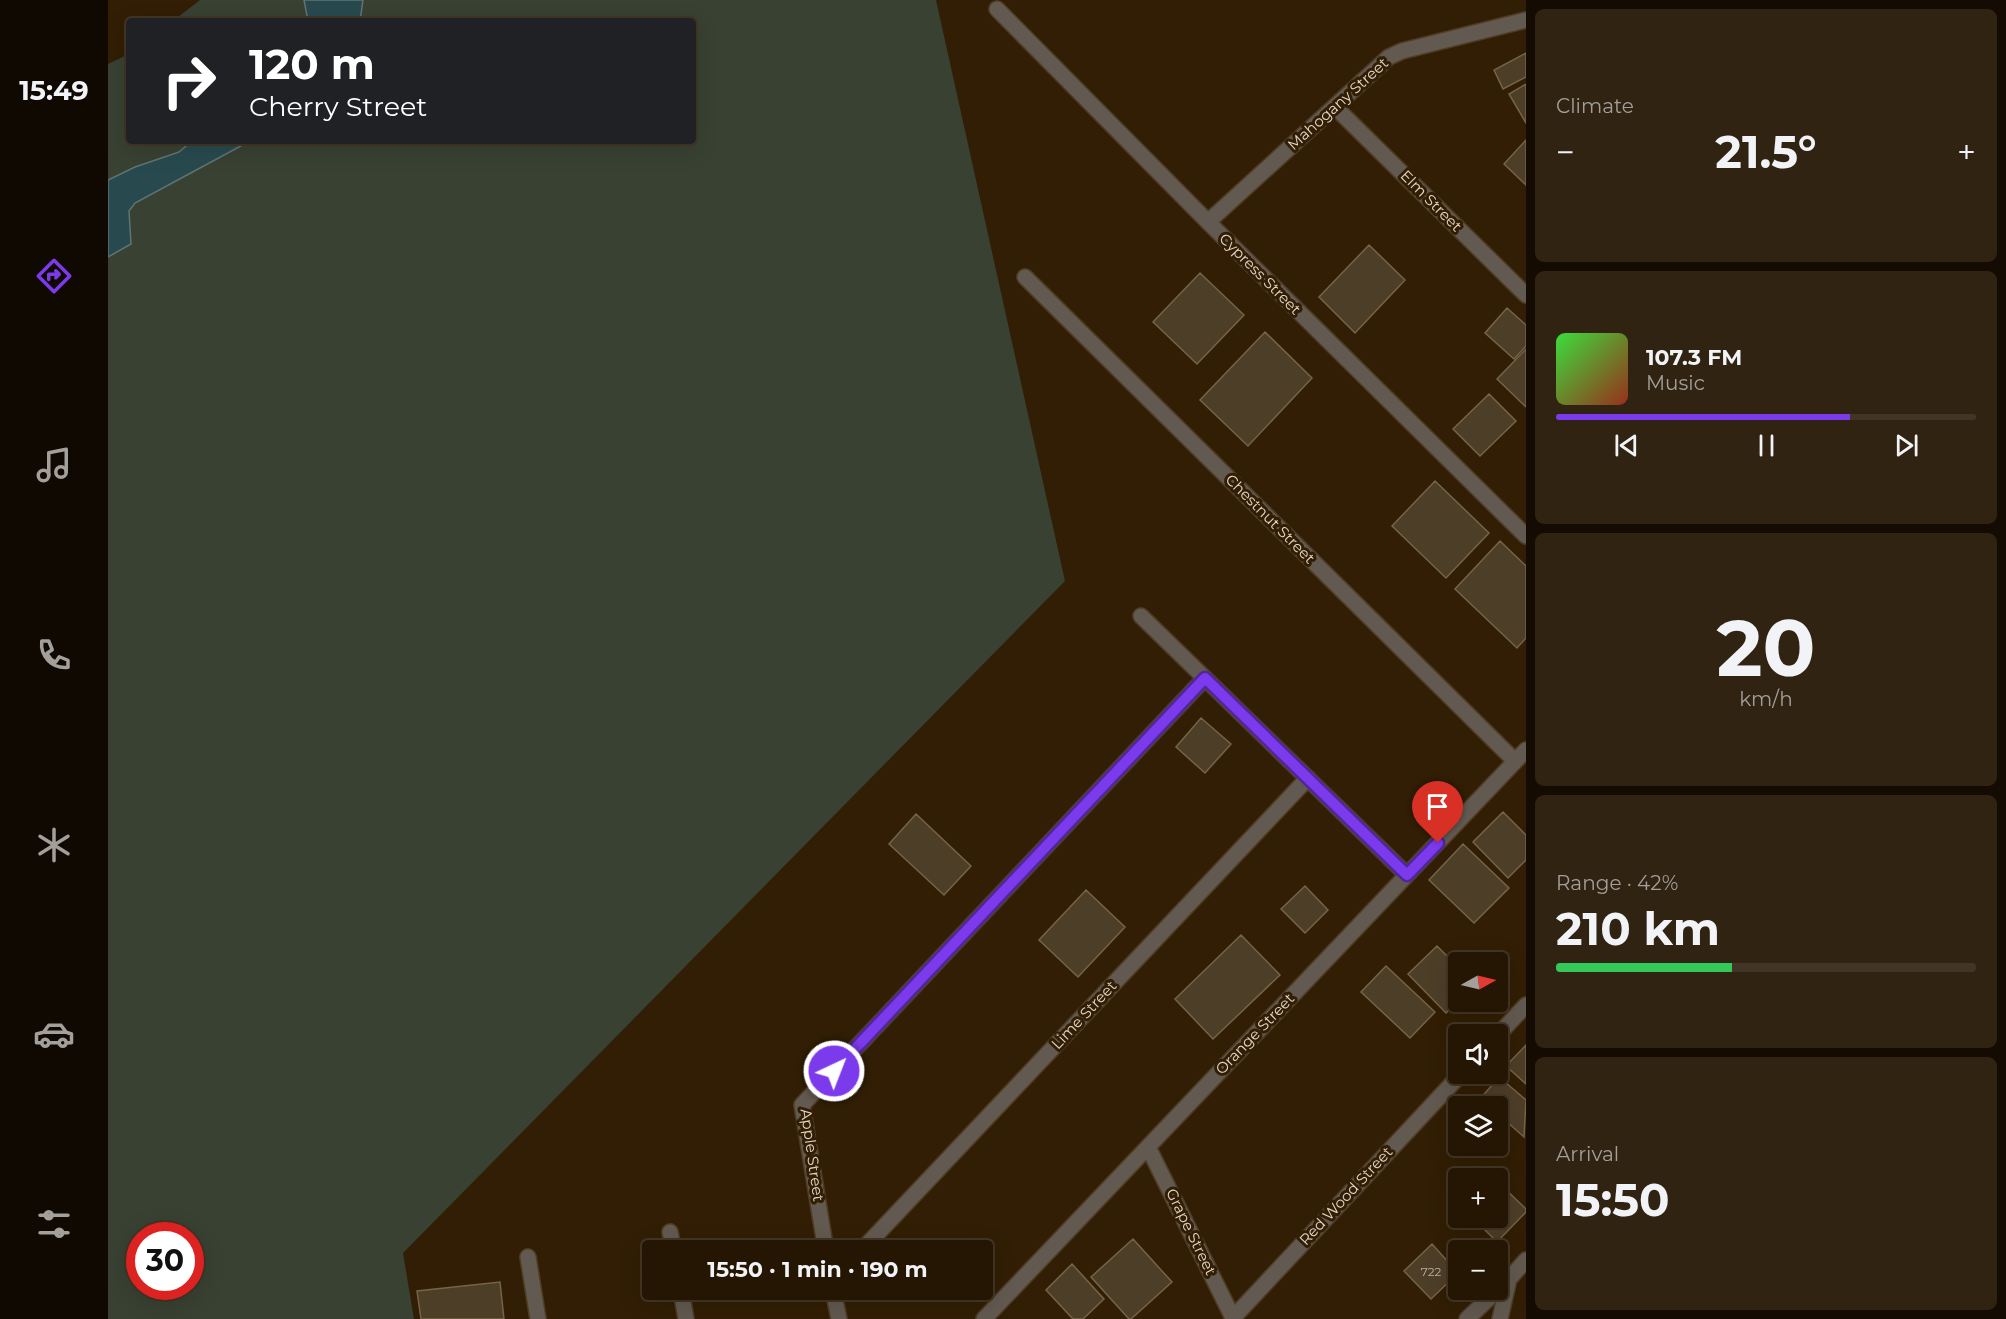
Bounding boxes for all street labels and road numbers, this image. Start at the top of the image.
street label: Mahogany Street [1283,53,1392,154]
street label: Elm Street [1397,166,1466,235]
street label: Cypress Street [1216,229,1305,318]
street label: Chestnut Street [1222,470,1319,567]
street label: Lime Street [1047,976,1120,1053]
street label: Orange Street [1211,989,1298,1078]
street label: Apple Street [797,1107,828,1203]
street label: Red Wood Street [1295,1142,1396,1249]
street label: Grape Street [1162,1185,1221,1278]

